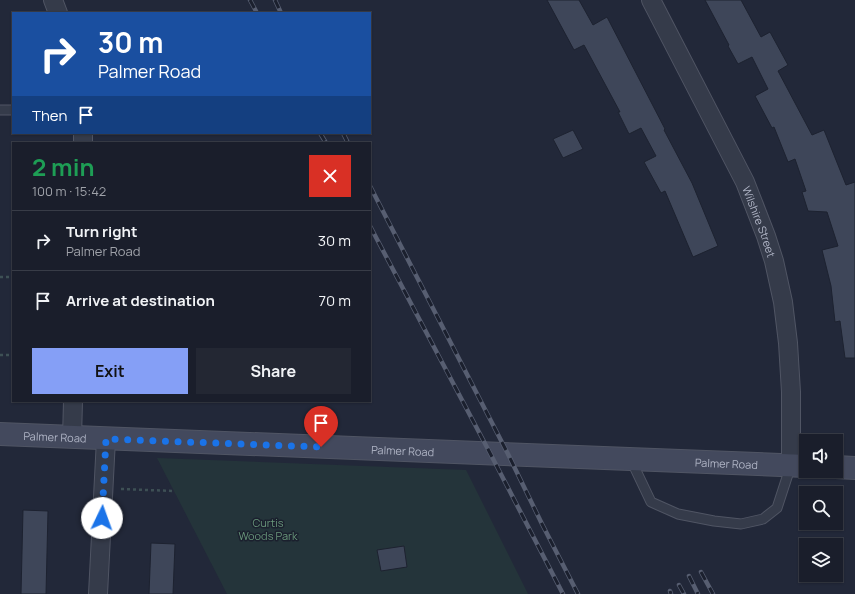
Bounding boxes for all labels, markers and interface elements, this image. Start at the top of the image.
text: 30 m [98,23,163,61]
icon: right [32,28,84,80]
text: Palmer Road [98,59,201,83]
icon: arrive [75,104,97,126]
text: Then [32,105,67,126]
text: 2 min [32,150,94,183]
button: close [309,155,351,197]
text: 100 m · 15:42 [32,182,106,200]
street label: Wilshire Street [740,184,780,259]
text: Turn right [66,221,137,242]
icon: right [32,230,54,252]
text: 30 m [318,230,351,251]
text: Palmer Road [66,242,140,260]
icon: arrive [32,290,54,312]
text: Arrive at destination [66,290,215,311]
text: 70 m [319,290,351,311]
button: Exit [32,348,188,394]
button: Share [196,348,351,394]
pin [304,406,338,447]
icon: arrive [310,412,332,434]
street label: Palmer Road [23,427,87,445]
map controls [799,434,843,582]
button: sound [799,434,843,478]
street label: Palmer Road [371,441,435,459]
street label: Palmer Road [695,454,758,472]
button: search [799,486,843,530]
position arrow [81,497,123,539]
park label: Curtis Woods Park [238,515,298,543]
button: layers [799,538,843,582]

